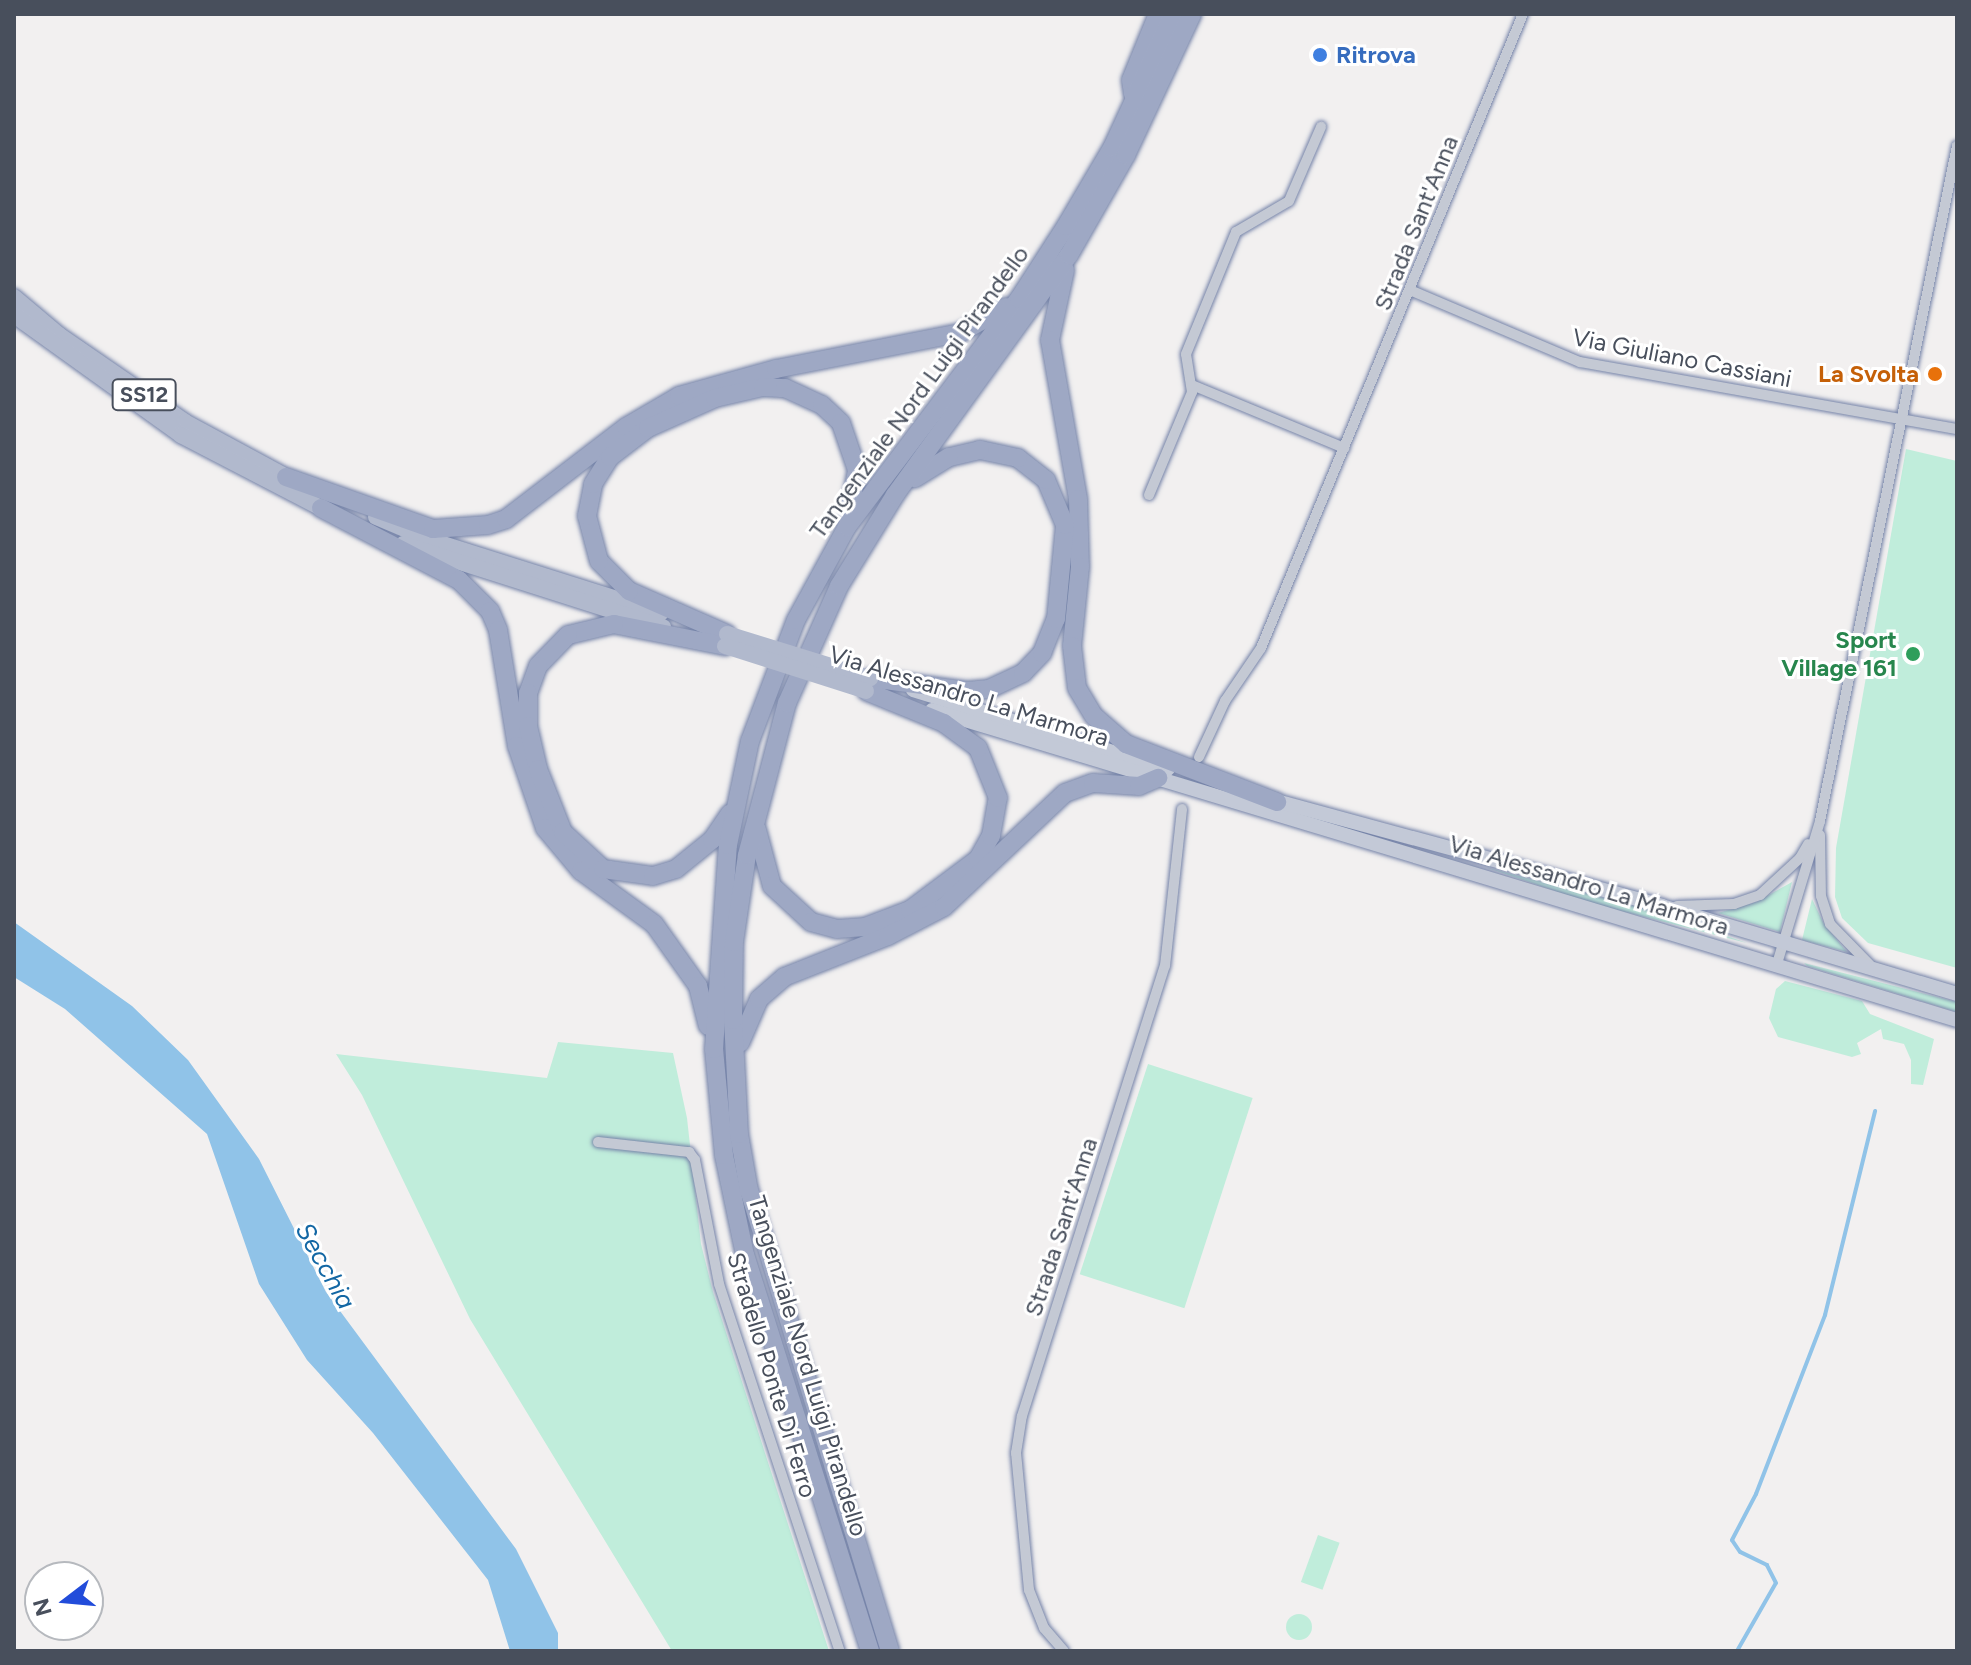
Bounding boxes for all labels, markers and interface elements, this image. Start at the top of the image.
place label: Ritrova [1336,41,1416,69]
marker: Ritrova [1311,46,1329,64]
street label: Strada Sant'Anna [1368,131,1464,315]
street label: Tangenziale Nord Luigi Pirandello [803,240,1035,544]
street label: Via Giuliano Cassiani [1570,323,1794,393]
place label: La Svolta [1818,360,1919,388]
marker: La Svolta [1926,365,1944,383]
road number: SS12 [110,377,178,413]
place label: Sport Village 161 [1781,626,1897,682]
street label: Via Alessandro La Marmora [826,640,1112,752]
marker: Sport Village 161 [1904,645,1922,663]
street label: Via Alessandro La Marmora [1446,829,1732,941]
street label: Strada Sant'Anna [1019,1134,1103,1320]
street label: Tangenziale Nord Luigi Pirandello [742,1192,874,1540]
water label: Secchia [289,1217,361,1315]
street label: Stradello Ponte Di Ferro [721,1249,823,1501]
north arrow [24,1561,104,1641]
text: N [27,1595,58,1619]

